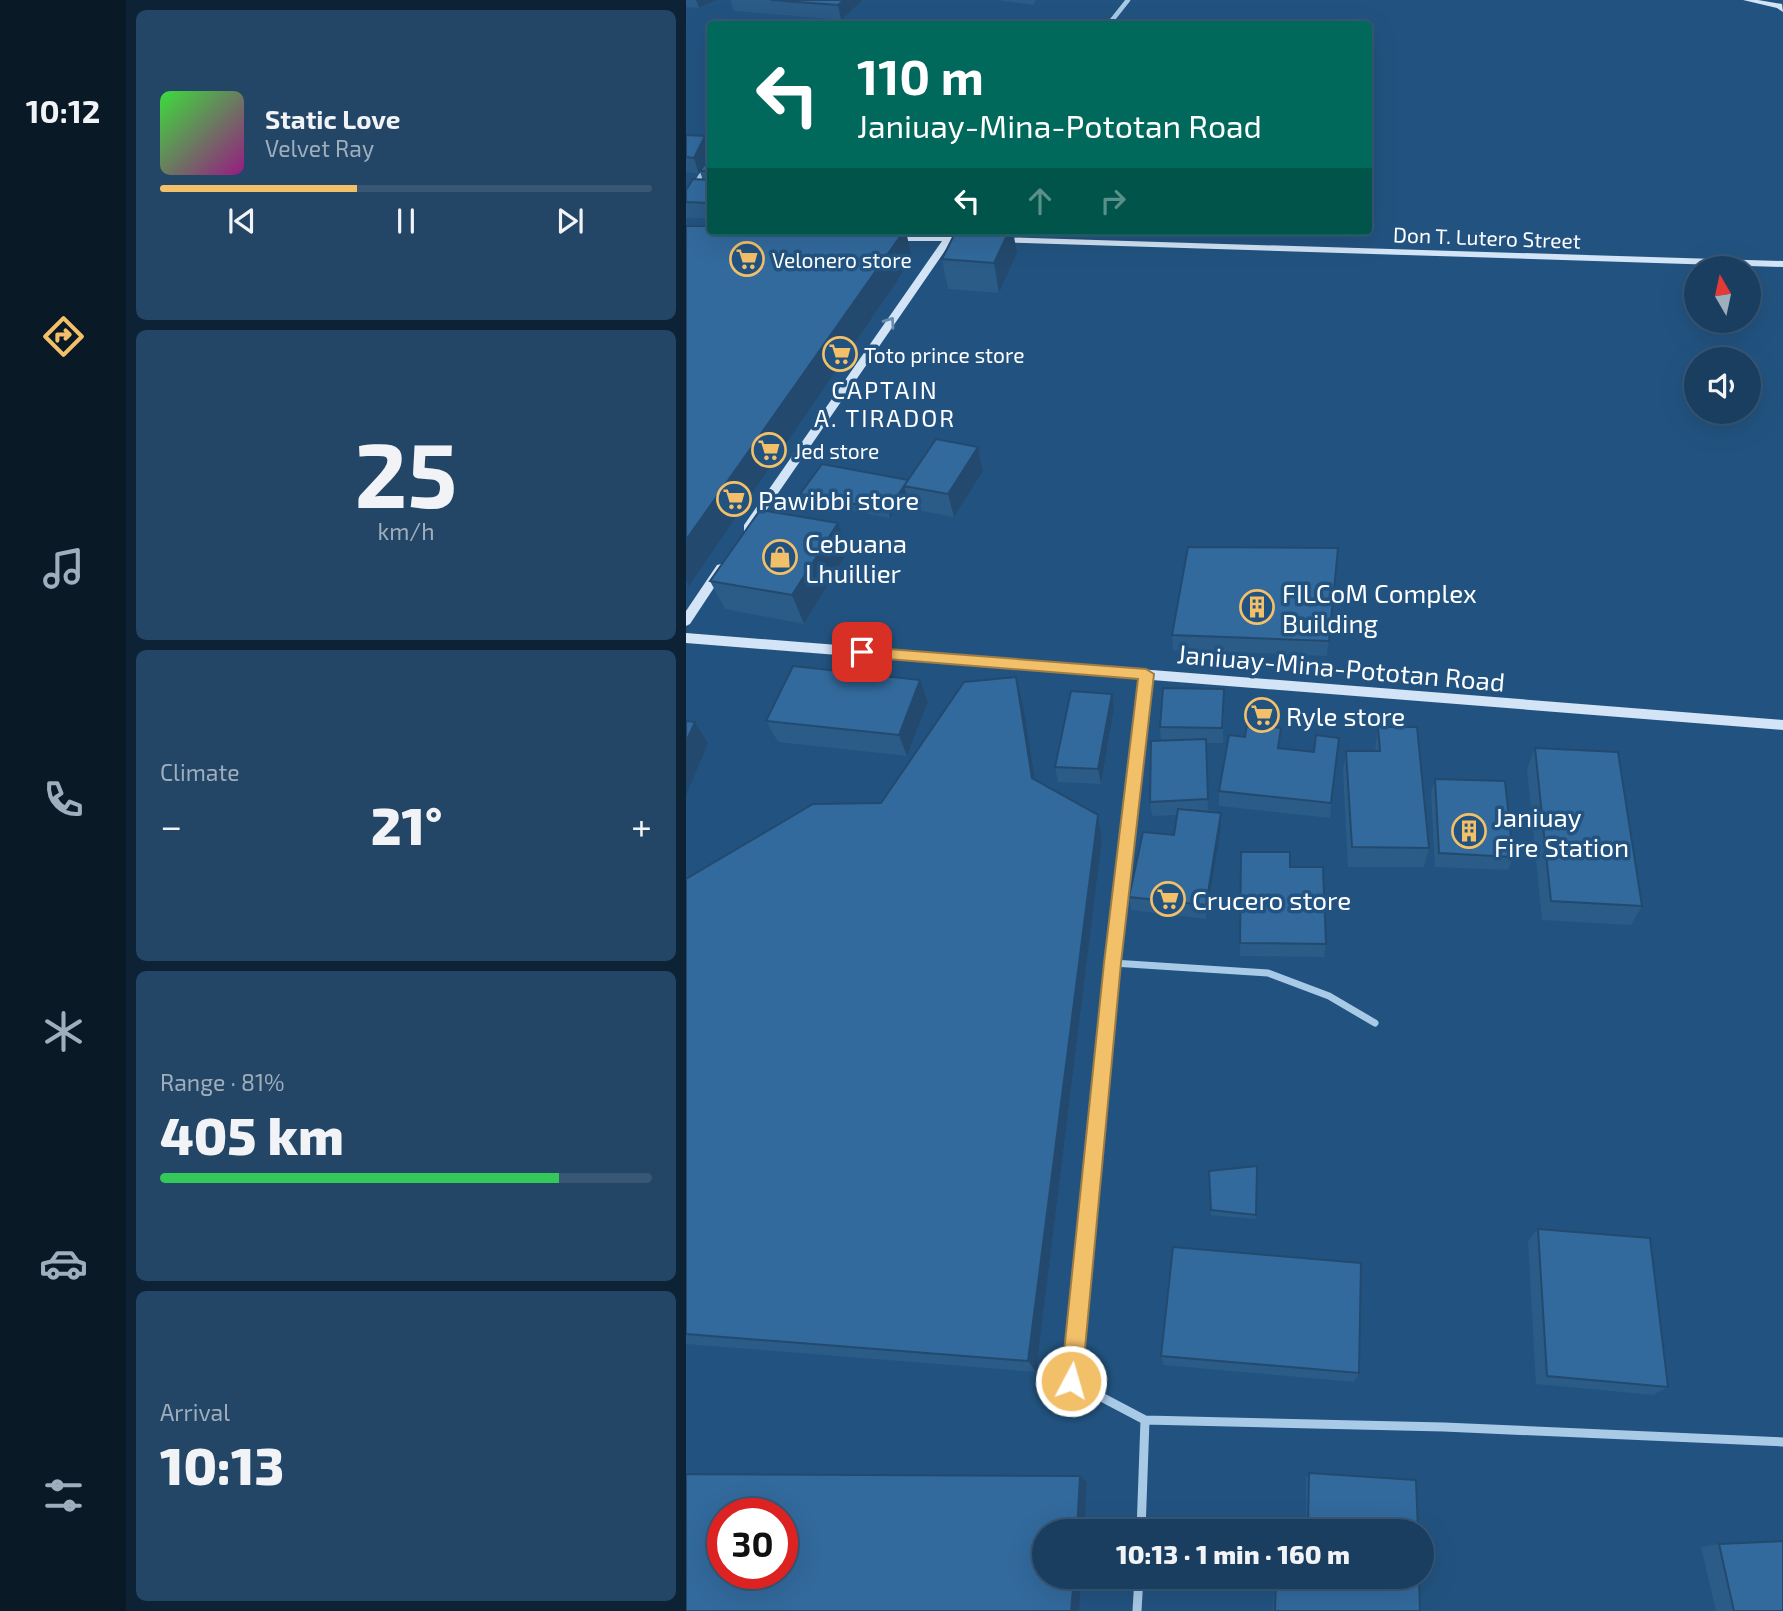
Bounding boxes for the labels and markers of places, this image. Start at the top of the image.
supermarket icon: Velonero store [728,240,766,278]
place label: Velonero store [772,247,912,272]
supermarket icon: Toto prince store [821,335,859,373]
place label: Toto prince store [864,342,1024,367]
supermarket icon: Jed store [750,431,788,469]
place label: Jed store [794,438,879,463]
supermarket icon: Pawibbi store [715,480,753,518]
place label: Pawibbi store [758,484,919,515]
place label: Cebuana Lhuillier [805,527,907,588]
shop icon: Cebuana Lhuillier [761,538,799,576]
place label: FILCoM Complex Building [1282,577,1477,638]
building icon: FILCoM Complex Building [1238,588,1276,626]
pin [832,622,892,682]
supermarket icon: Ryle store [1243,696,1281,734]
place label: Ryle store [1286,700,1405,731]
place label: Janiuay Fire Station [1494,801,1629,862]
building icon: Janiuay Fire Station [1450,812,1488,850]
supermarket icon: Crucero store [1149,880,1187,918]
place label: Crucero store [1192,884,1351,915]

